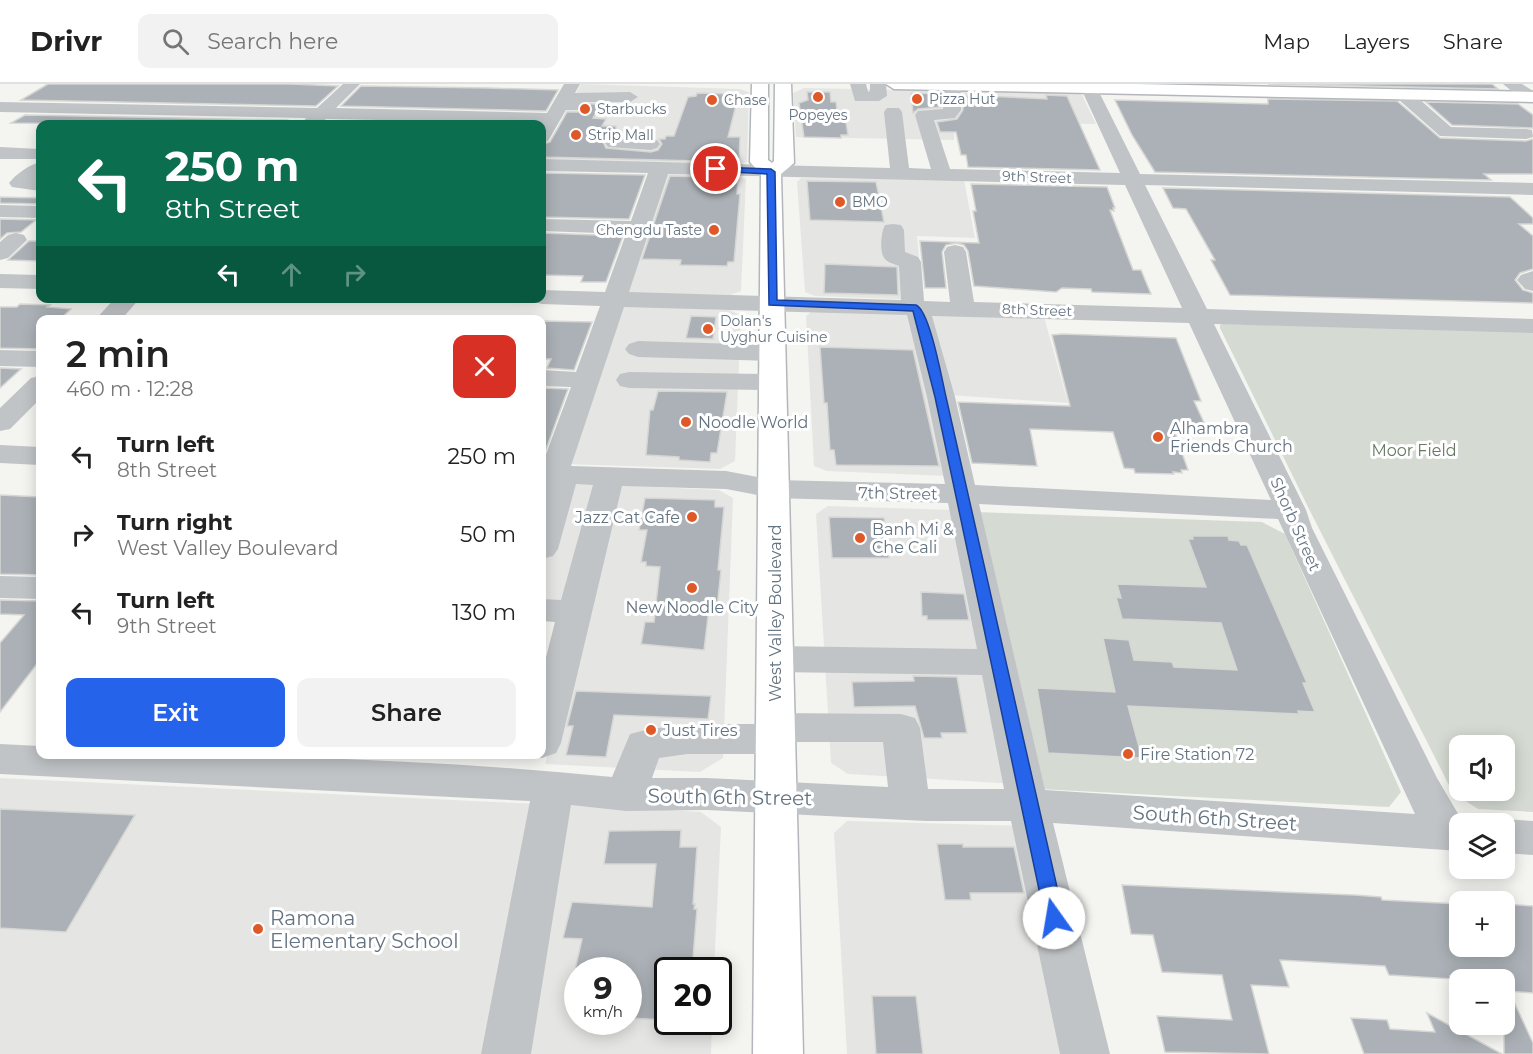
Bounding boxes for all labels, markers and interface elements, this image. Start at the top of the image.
search box [138,14,558,68]
text: Drivr [30,24,102,58]
icon: search [159,25,192,58]
text: Search here [207,28,338,55]
text: Map [1263,29,1310,54]
text: Layers [1343,29,1410,54]
text: Share [1443,29,1503,54]
marker: Popeyes [811,90,825,104]
place label: Pizza Hut [929,90,996,108]
place label: Chase [724,91,767,109]
marker: Pizza Hut [910,92,924,106]
marker: Chase [705,93,719,107]
place label: Starbucks [597,100,667,118]
marker: Starbucks [578,102,592,116]
place label: Popeyes [788,106,848,124]
place label: Strip Mall [588,126,654,144]
marker: Strip Mall [569,128,583,142]
text: 250 m [165,140,299,192]
pin [690,143,741,194]
icon: left [66,144,144,222]
icon: arrive [699,152,732,185]
street label: 9th Street [1002,167,1073,187]
text: 8th Street [165,192,300,225]
place label: BMO [852,193,888,211]
marker: BMO [833,195,847,209]
place label: Chengdu Taste [596,221,702,239]
marker: Chengdu Taste [707,223,721,237]
icon: left [212,258,245,291]
icon: ahead [275,258,308,291]
icon: right [338,258,371,291]
street label: 8th Street [1002,300,1073,320]
place label: Dolan's Uyghur Cuisine [720,312,828,346]
marker: Dolan's Uyghur Cuisine [701,322,715,336]
text: 2 min [66,332,170,376]
button: close [453,335,516,398]
text: 460 m · 12:28 [66,377,194,401]
place label: Noodle World [698,413,808,432]
marker: Noodle World [679,415,693,429]
place label: Alhambra Friends Church [1170,419,1293,456]
marker: Alhambra Friends Church [1151,430,1165,444]
text: Turn left [117,431,215,458]
icon: left [66,440,99,473]
park label: Moor Field [1371,441,1457,460]
text: 250 m [447,443,516,470]
text: 8th Street [117,458,217,482]
street label: Shorb Street [1266,474,1325,574]
street label: 7th Street [858,483,938,504]
place label: Jazz Cat Cafe [574,508,680,527]
text: Turn right [117,509,232,536]
marker: Jazz Cat Cafe [685,510,699,524]
icon: right [66,518,99,551]
place label: Banh Mi & Che Cali [872,520,954,557]
text: 50 m [460,521,516,548]
street label: West Valley Boulevard [766,524,785,702]
marker: Banh Mi & Che Cali [853,531,867,545]
text: West Valley Boulevard [117,536,339,560]
marker: New Noodle City [685,581,699,595]
text: Turn left [117,587,215,614]
icon: left [66,596,99,629]
place label: New Noodle City [626,598,759,617]
text: 130 m [452,599,516,626]
text: 9th Street [117,614,217,638]
button: Exit [66,678,285,747]
button: Share [297,678,516,747]
place label: Just Tires [662,721,738,740]
marker: Just Tires [644,723,658,737]
map controls [1449,735,1515,1035]
button: sound [1449,735,1515,801]
place label: Fire Station 72 [1140,745,1254,764]
marker: Fire Station 72 [1121,747,1135,761]
street label: South 6th Street [647,784,813,810]
street label: South 6th Street [1132,800,1298,836]
button: layers [1449,813,1515,879]
position arrow [1022,886,1086,950]
button: + [1449,891,1515,957]
place label: Ramona Elementary School [270,906,459,953]
marker: Ramona Elementary School [251,922,265,936]
speed limit sign: 20 [654,957,732,1035]
button: − [1449,969,1515,1035]
text: 9 [593,970,613,1007]
text: km/h [583,1002,623,1021]

